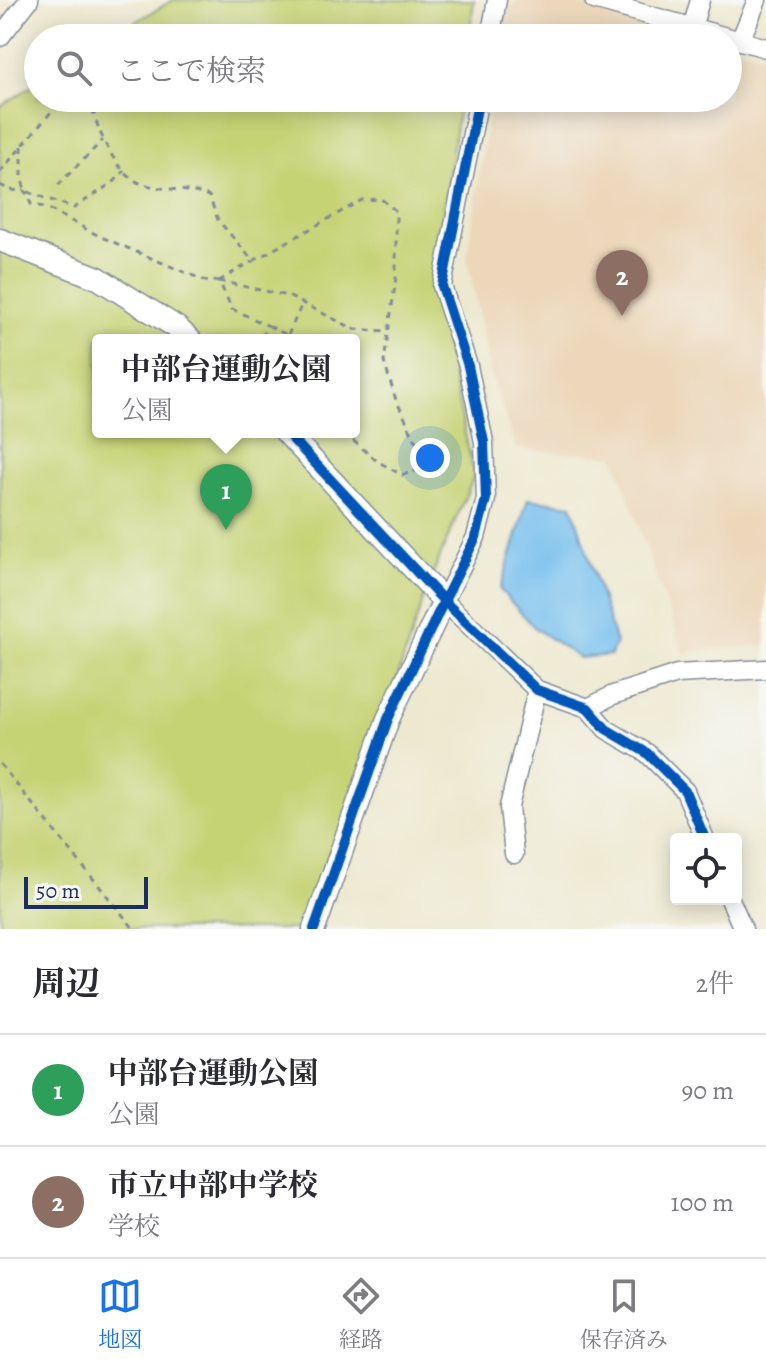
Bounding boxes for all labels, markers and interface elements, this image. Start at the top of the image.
search box [24,24,742,112]
icon: search [52,46,96,90]
text: ここで検索 [116,51,266,91]
pin: 2 [596,250,648,316]
popup [92,334,360,438]
text: 中部台運動公園 [121,349,331,389]
text: 公園 [121,393,173,428]
your location [410,438,450,478]
pin: 1 [200,464,252,530]
map controls [670,833,742,905]
button: locate [670,833,742,905]
scale bar [24,873,148,909]
text: 50 m [36,876,80,906]
text: 周辺 [32,960,100,1007]
text: 2件 [696,966,734,1001]
text: 中部台運動公園 [108,1053,318,1093]
text: 1 [53,1073,63,1108]
text: 90 m [682,1073,734,1108]
text: 公園 [108,1097,160,1132]
text: 市立中部中学校 [108,1165,318,1205]
text: 2 [52,1185,64,1220]
text: 100 m [671,1185,734,1220]
text: 学校 [108,1209,160,1244]
tab: 地図 [98,1274,142,1355]
tab: 経路 [339,1274,383,1355]
tab: 保存済み [580,1274,668,1355]

